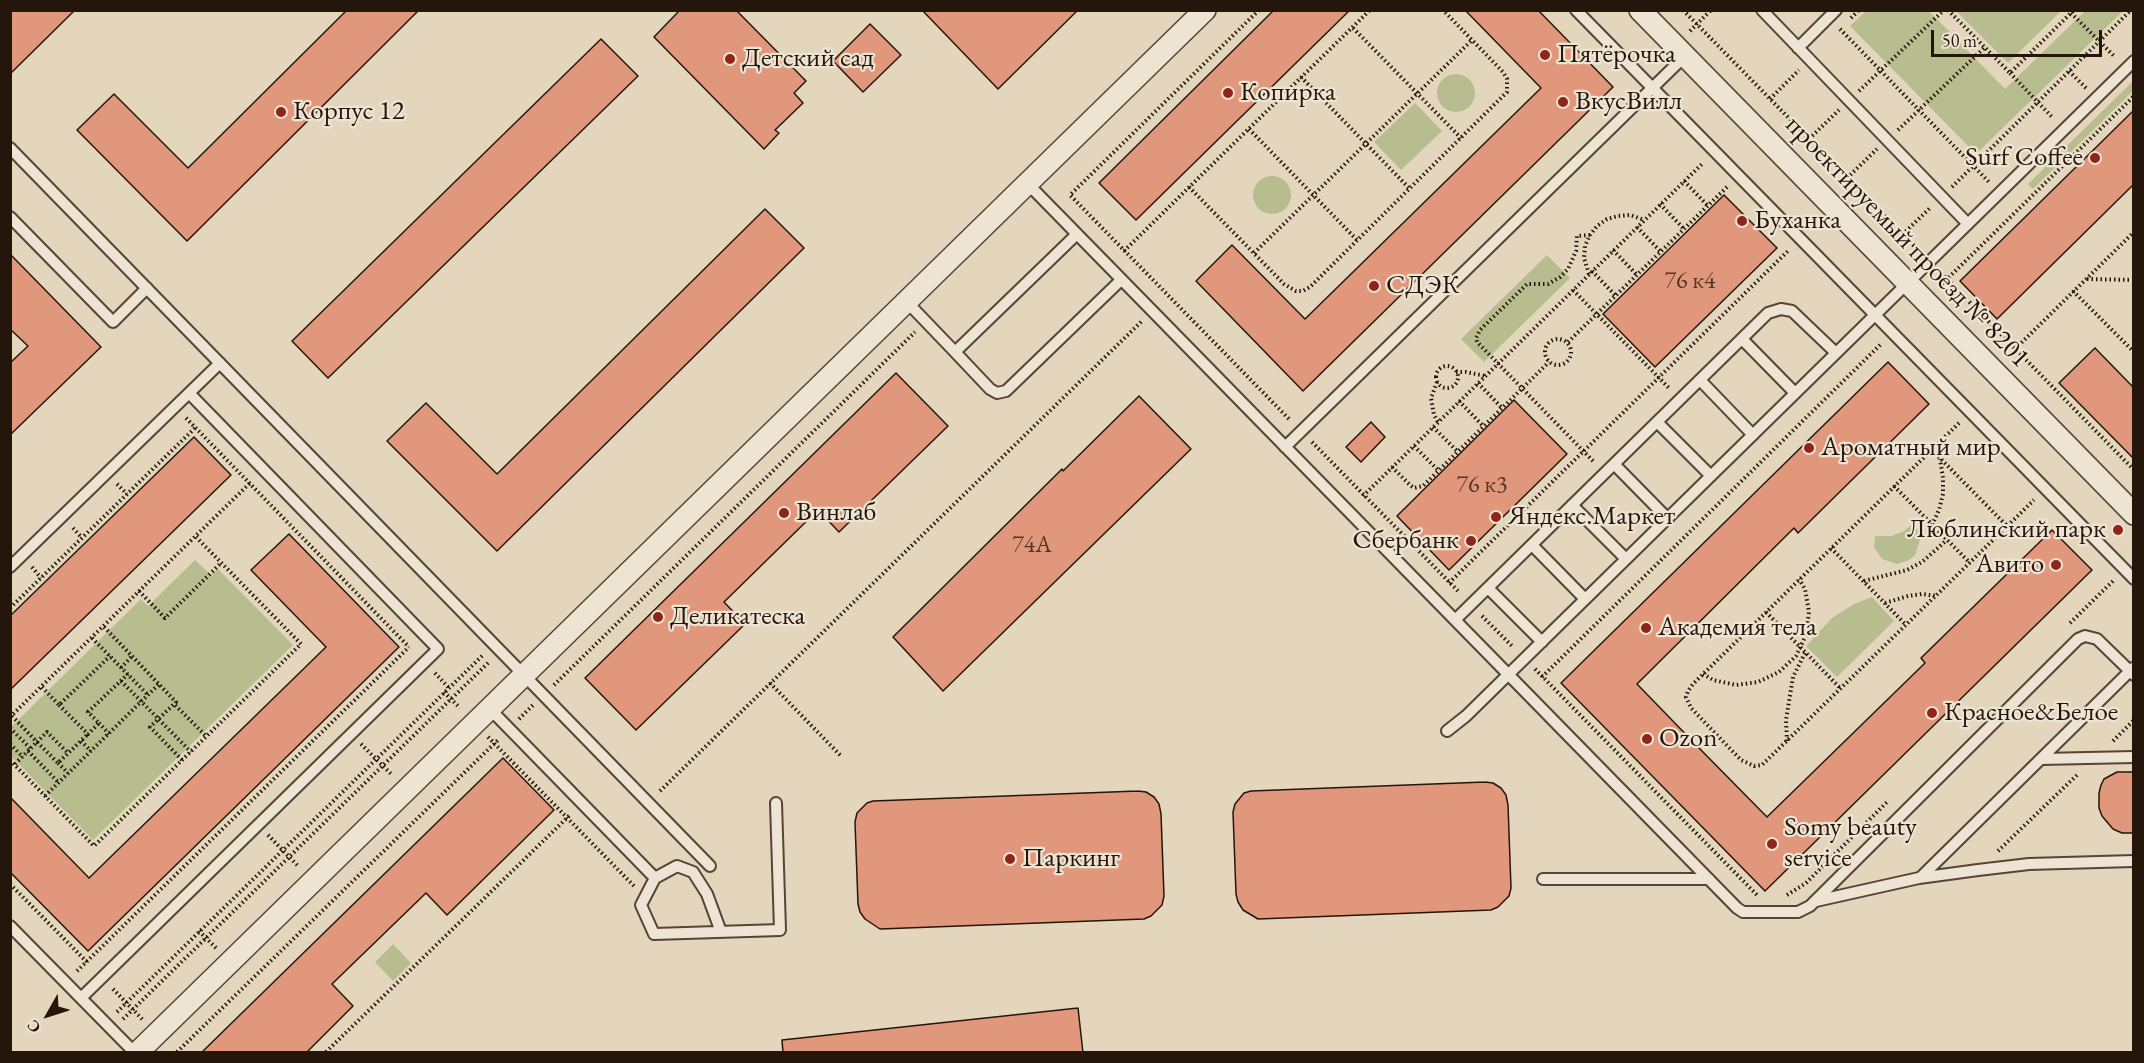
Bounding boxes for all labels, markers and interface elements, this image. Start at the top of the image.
scale bar [1934,18,2105,56]
text: 50 m [1942,29,1977,52]
place label: Пятёрочка [1557,39,1676,71]
place label: Детский сад [742,43,874,75]
marker: Пятёрочка [1538,48,1552,62]
marker: Детский сад [723,52,737,66]
place label: Копирка [1240,77,1336,109]
marker: Копирка [1221,86,1235,100]
place label: ВкусВилл [1575,86,1682,118]
marker: ВкусВилл [1556,95,1570,109]
place label: Корпус 12 [293,96,405,128]
marker: Корпус 12 [274,105,288,119]
street label: проектируемый проезд № 8201 [1778,109,2036,375]
place label: Surf Coffee [1965,142,2083,174]
marker: Surf Coffee [2088,151,2102,165]
place label: Буханка [1754,205,1841,237]
marker: Буханка [1735,214,1749,228]
house number: 76 к4 [1665,267,1715,295]
place label: СДЭК [1386,270,1460,302]
marker: СДЭК [1367,279,1381,293]
place label: Ароматный мир [1821,432,2001,464]
marker: Ароматный мир [1802,441,1816,455]
house number: 76 к3 [1457,471,1507,499]
place label: Винлаб [796,497,876,529]
place label: Яндекс.Маркет [1508,501,1675,533]
marker: Винлаб [777,506,791,520]
marker: Яндекс.Маркет [1489,510,1503,524]
place label: Люблинский парк [1907,514,2106,546]
marker: Люблинский парк [2111,523,2125,537]
place label: Сбербанк [1353,525,1459,557]
house number: 74А [1012,531,1052,559]
marker: Сбербанк [1464,534,1478,548]
place label: Авито [1975,549,2044,581]
marker: Авито [2049,558,2063,572]
place label: Деликатеска [670,601,805,633]
marker: Деликатеска [651,610,665,624]
place label: Академия тела [1658,612,1817,644]
marker: Академия тела [1639,621,1653,635]
place label: Красное&Белое [1944,697,2118,729]
marker: Красное&Белое [1925,706,1939,720]
place label: Ozon [1659,723,1717,755]
marker: Ozon [1640,732,1654,746]
place label: Somy beauty service [1784,812,1917,875]
marker: Somy beauty service [1765,837,1779,851]
place label: Паркинг [1022,843,1120,875]
marker: Паркинг [1003,852,1017,866]
north arrow [18,985,78,1045]
text: С [22,1016,45,1038]

